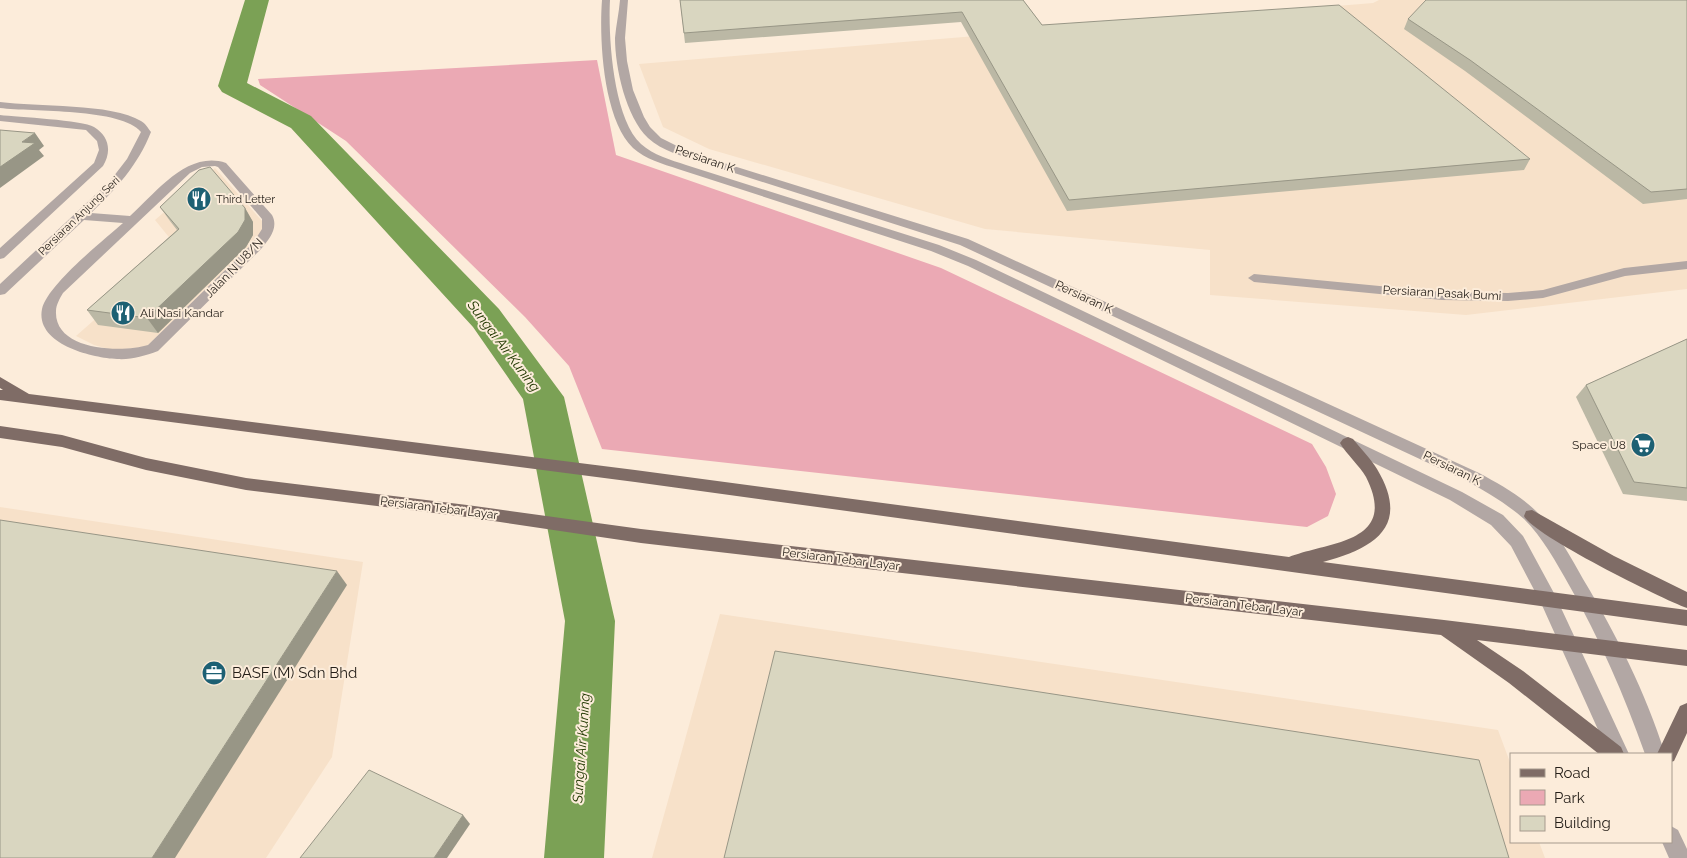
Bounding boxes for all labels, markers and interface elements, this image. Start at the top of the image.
street label: Persiaran K [673,142,737,176]
street label: Persiaran Anjung Seri [36,174,122,258]
restaurant icon: Third Letter [186,186,212,212]
place label: Third Letter [216,193,275,206]
street label: Jalan N U8/N [202,235,266,301]
street label: Persiaran K [1053,278,1115,317]
street label: Persiaran Pasak Bumi [1382,283,1502,303]
water label: Sungai Air Kuning [464,296,544,395]
restaurant icon: Ali Nasi Kandar [110,300,136,326]
place label: Ali Nasi Kandar [140,306,225,320]
supermarket icon: Space U8 [1630,432,1656,458]
place label: Space U8 [1572,438,1626,452]
street label: Persiaran K [1421,448,1483,488]
street label: Persiaran Tebar Layar [379,494,499,522]
street label: Persiaran Tebar Layar [781,545,901,573]
street label: Persiaran Tebar Layar [1184,591,1304,619]
office icon: BASF (M) Sdn Bhd [201,660,227,686]
place label: BASF (M) Sdn Bhd [232,664,357,682]
water label: Sungai Air Kuning [569,693,593,804]
legend [1510,753,1672,843]
text: Road [1554,764,1590,782]
text: Park [1554,789,1585,807]
text: Building [1554,814,1611,832]

